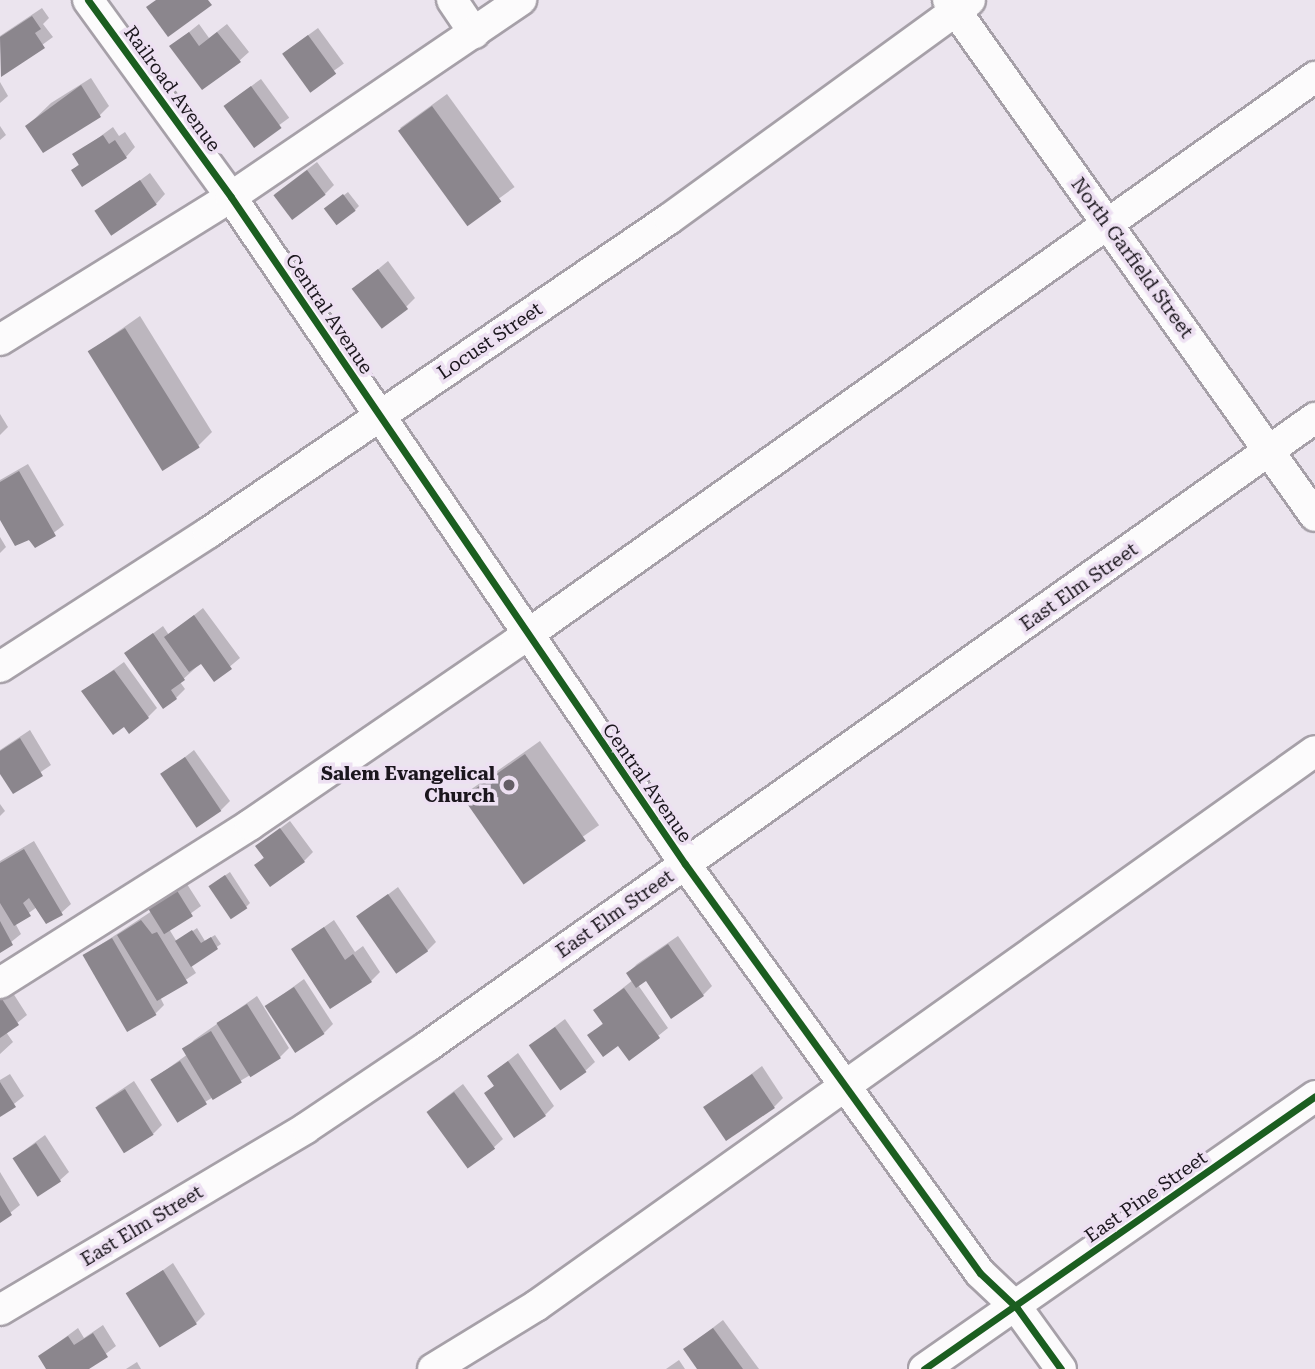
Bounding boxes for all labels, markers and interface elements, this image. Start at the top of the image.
street label: Railroad Avenue [119,22,225,156]
street label: North Garfield Street [1066,173,1198,343]
street label: Central Avenue [280,250,378,378]
street label: Locust Street [433,298,547,384]
street label: East Elm Street [1016,538,1142,636]
street label: Central Avenue [597,719,697,847]
place label: Salem Evangelical Church [321,763,495,807]
marker: Salem Evangelical Church [501,777,517,793]
street label: East Elm Street [552,865,678,963]
street label: East Pine Street [1081,1146,1211,1248]
street label: East Elm Street [77,1181,207,1271]

